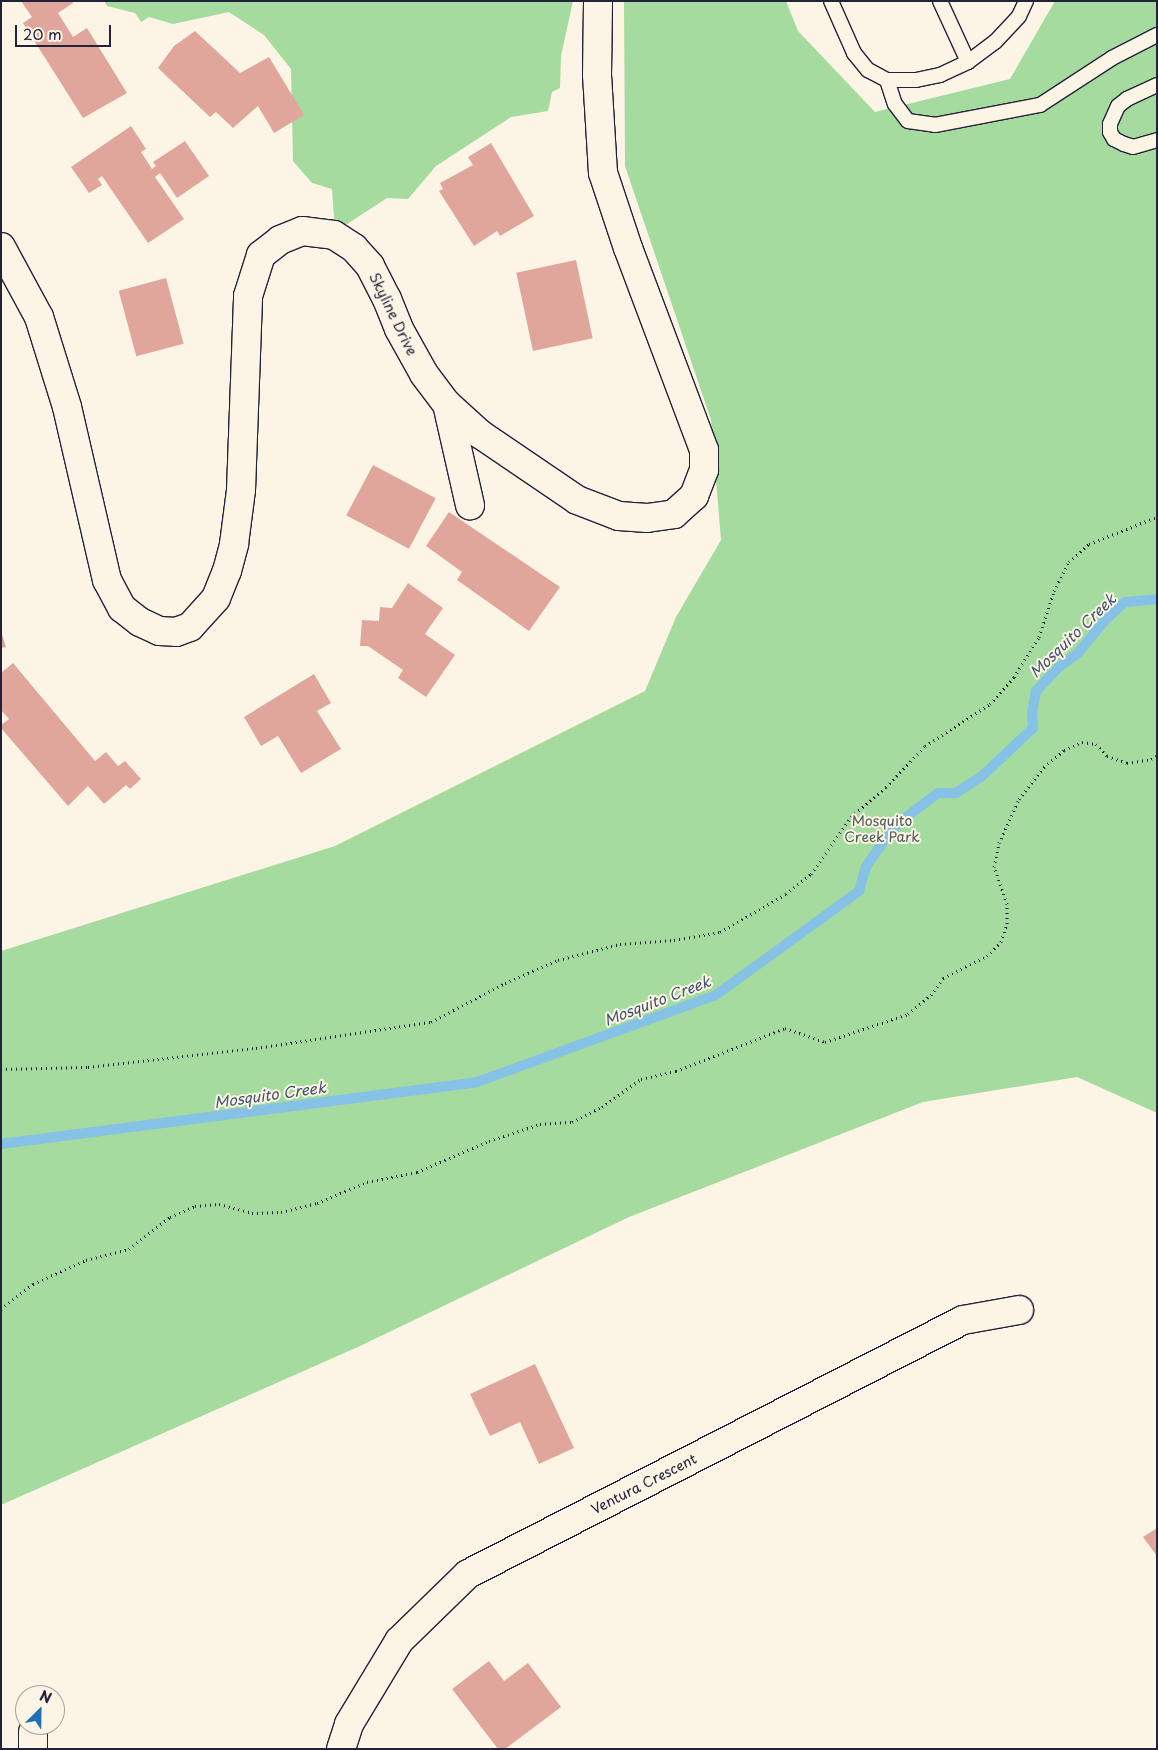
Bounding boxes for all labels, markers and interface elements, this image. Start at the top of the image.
scale bar [18,15,114,47]
text: 20 m [23,22,62,45]
street label: Skyline Drive [366,270,420,358]
water label: Mosquito Creek [1025,589,1119,681]
park label: Mosquito Creek Park [844,813,920,846]
water label: Mosquito Creek [601,971,713,1029]
water label: Mosquito Creek [213,1077,327,1111]
street label: Ventura Crescent [588,1450,700,1518]
north arrow [15,1685,65,1735]
text: N [36,1685,55,1708]

